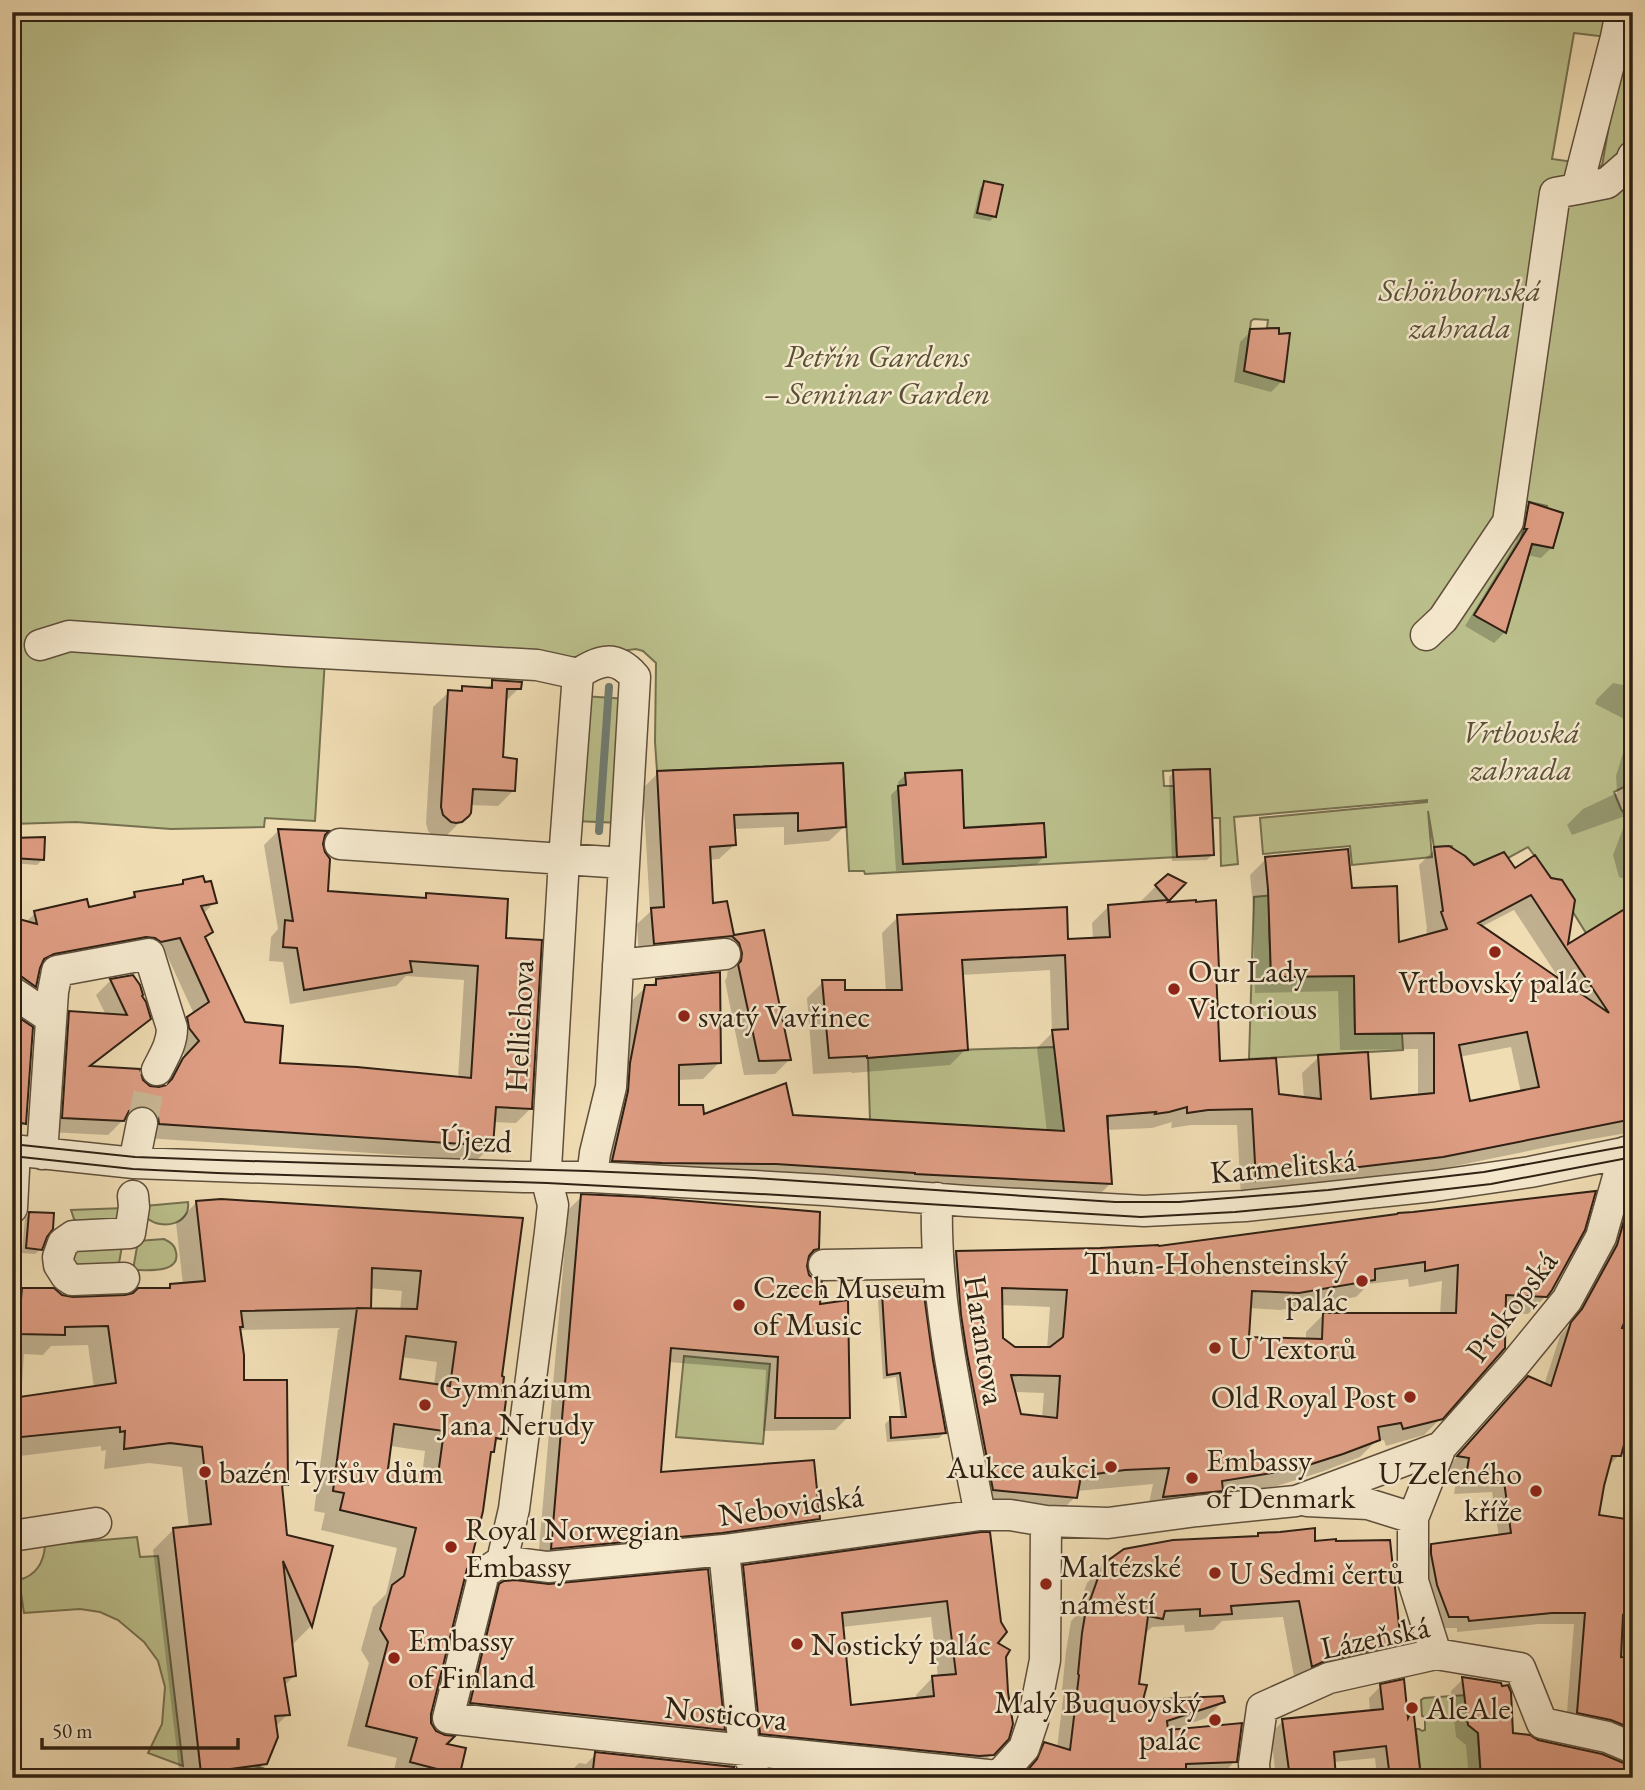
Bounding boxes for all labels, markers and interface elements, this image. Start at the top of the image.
park label: Schönbornská zahrada [1378,269,1542,348]
park label: Petřín Gardens – Seminar Garden [764,335,990,414]
park label: Vrtbovská zahrada [1462,711,1580,790]
marker: Vrtbovský palác [1487,944,1503,960]
place label: Our Lady Victorious [1188,950,1317,1029]
street label: Hellichova [495,958,543,1093]
place label: Vrtbovský palác [1398,961,1592,1003]
marker: Our Lady Victorious [1166,981,1182,997]
place label: svatý Vavřinec [698,995,870,1037]
marker: svatý Vavřinec [676,1008,692,1024]
street label: Újezd [439,1118,513,1162]
street label: Karmelitská [1208,1139,1358,1193]
place label: Thun-Hohensteinský palác [1083,1242,1349,1321]
street label: Prokopská [1455,1242,1567,1370]
place label: Czech Museum of Music [753,1266,946,1345]
street label: Harantova [954,1272,1016,1408]
marker: Thun-Hohensteinský palác [1354,1273,1370,1289]
marker: Czech Museum of Music [731,1297,747,1313]
place label: U Textorů [1229,1327,1356,1369]
marker: U Textorů [1207,1340,1223,1356]
place label: Gymnázium Jana Nerudy [436,1366,595,1445]
place label: Old Royal Post [1211,1376,1396,1418]
marker: Old Royal Post [1402,1389,1418,1405]
marker: Gymnázium Jana Nerudy [417,1397,433,1413]
place label: Embassy of Denmark [1206,1439,1356,1518]
place label: Aukce aukci [945,1446,1097,1488]
place label: bazén Tyršův dům [219,1451,443,1493]
place label: U Zeleného kříže [1378,1452,1522,1531]
marker: Aukce aukci [1103,1459,1119,1475]
marker: bazén Tyršův dům [197,1464,213,1480]
marker: Embassy of Denmark [1184,1470,1200,1486]
street label: Nebovidská [716,1474,866,1536]
marker: U Zeleného kříže [1528,1483,1544,1499]
place label: Royal Norwegian Embassy [465,1508,680,1587]
marker: Royal Norwegian Embassy [443,1539,459,1555]
place label: Maltézské náměstí [1060,1545,1181,1624]
place label: U Sedmi čertů [1229,1552,1404,1594]
marker: U Sedmi čertů [1207,1565,1223,1581]
marker: Maltézské náměstí [1038,1576,1054,1592]
street label: Lázeňská [1317,1605,1434,1669]
place label: Embassy of Finland [408,1619,536,1698]
place label: Nostický palác [811,1623,991,1665]
marker: Nostický palác [789,1636,805,1652]
marker: Embassy of Finland [386,1650,402,1666]
place label: Malý Buquoyský palác [994,1681,1202,1760]
street label: Nosticova [662,1686,790,1740]
place label: AleAle [1425,1687,1511,1729]
marker: AleAle [1404,1700,1420,1716]
scale bar [42,1706,238,1750]
marker: Malý Buquoyský palác [1207,1712,1223,1728]
text: 50 m [52,1717,93,1744]

